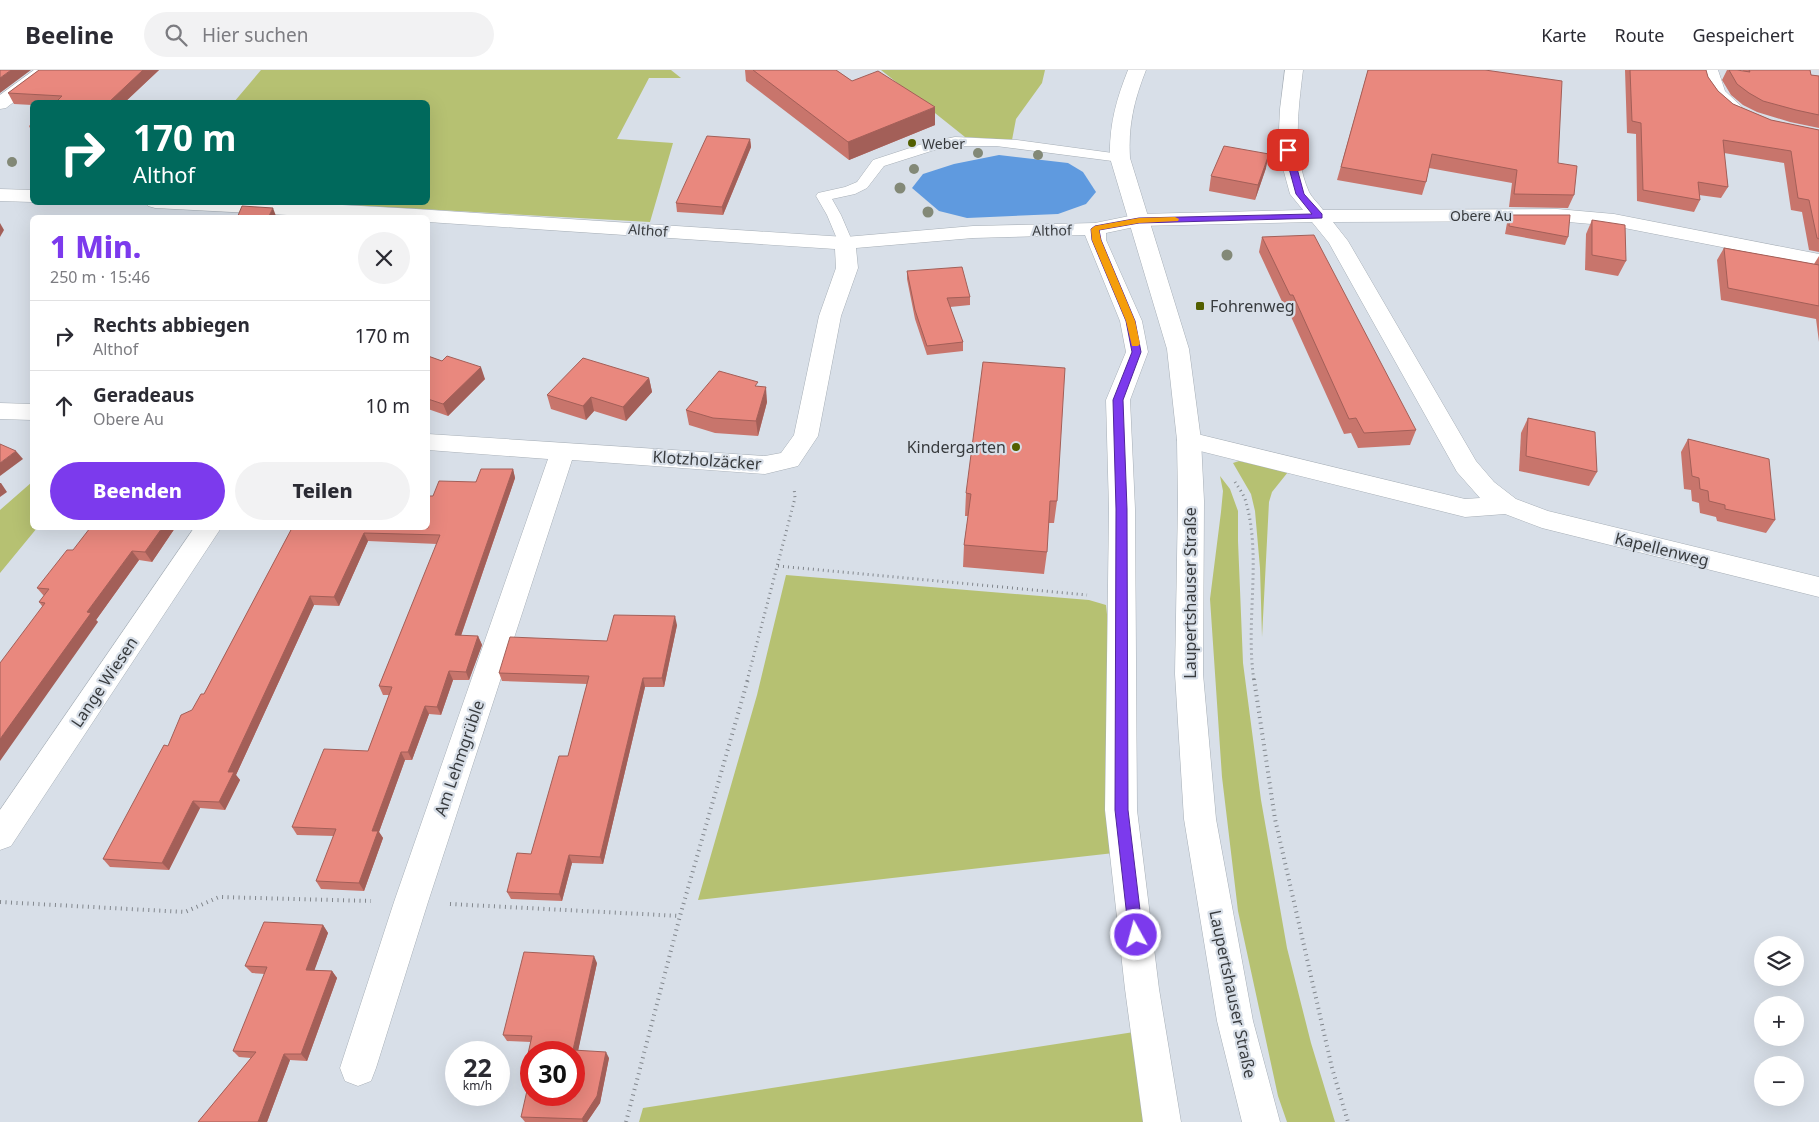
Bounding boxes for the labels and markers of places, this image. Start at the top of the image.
pin [1267,129,1309,171]
place label: Weber [922,134,965,153]
marker: Weber [906,137,918,149]
place label: Fohrenweg [1210,295,1295,317]
marker: Fohrenweg [1194,300,1206,312]
place label: Kindergarten [907,436,1006,458]
marker: Kindergarten [1010,441,1022,453]

